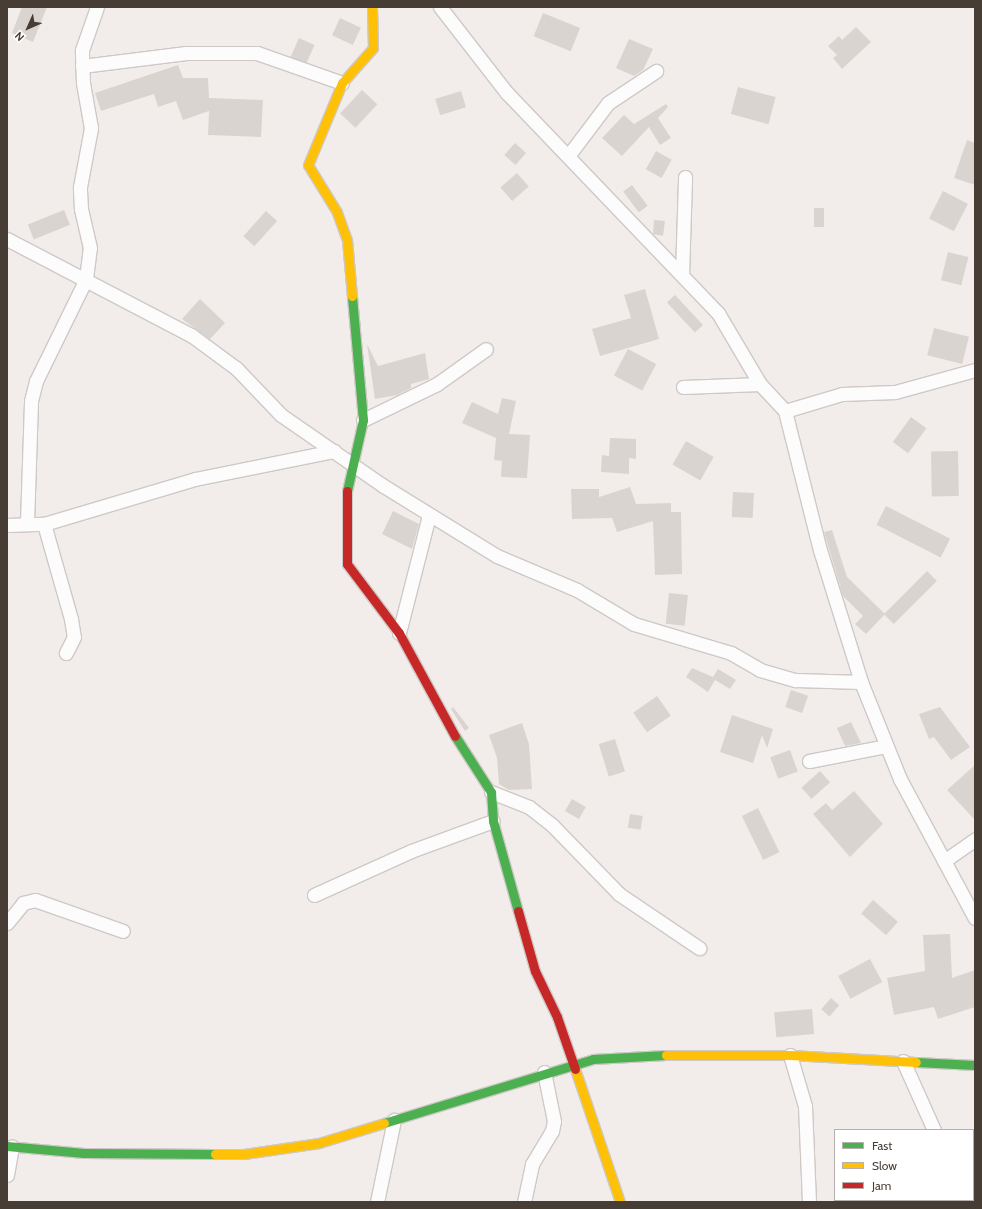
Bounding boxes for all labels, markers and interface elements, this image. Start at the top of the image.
north arrow [8,8,48,48]
text: N [12,29,27,44]
legend [834,1129,974,1201]
text: Fast [872,1138,892,1153]
text: Slow [872,1158,897,1173]
text: Jam [872,1178,891,1193]

